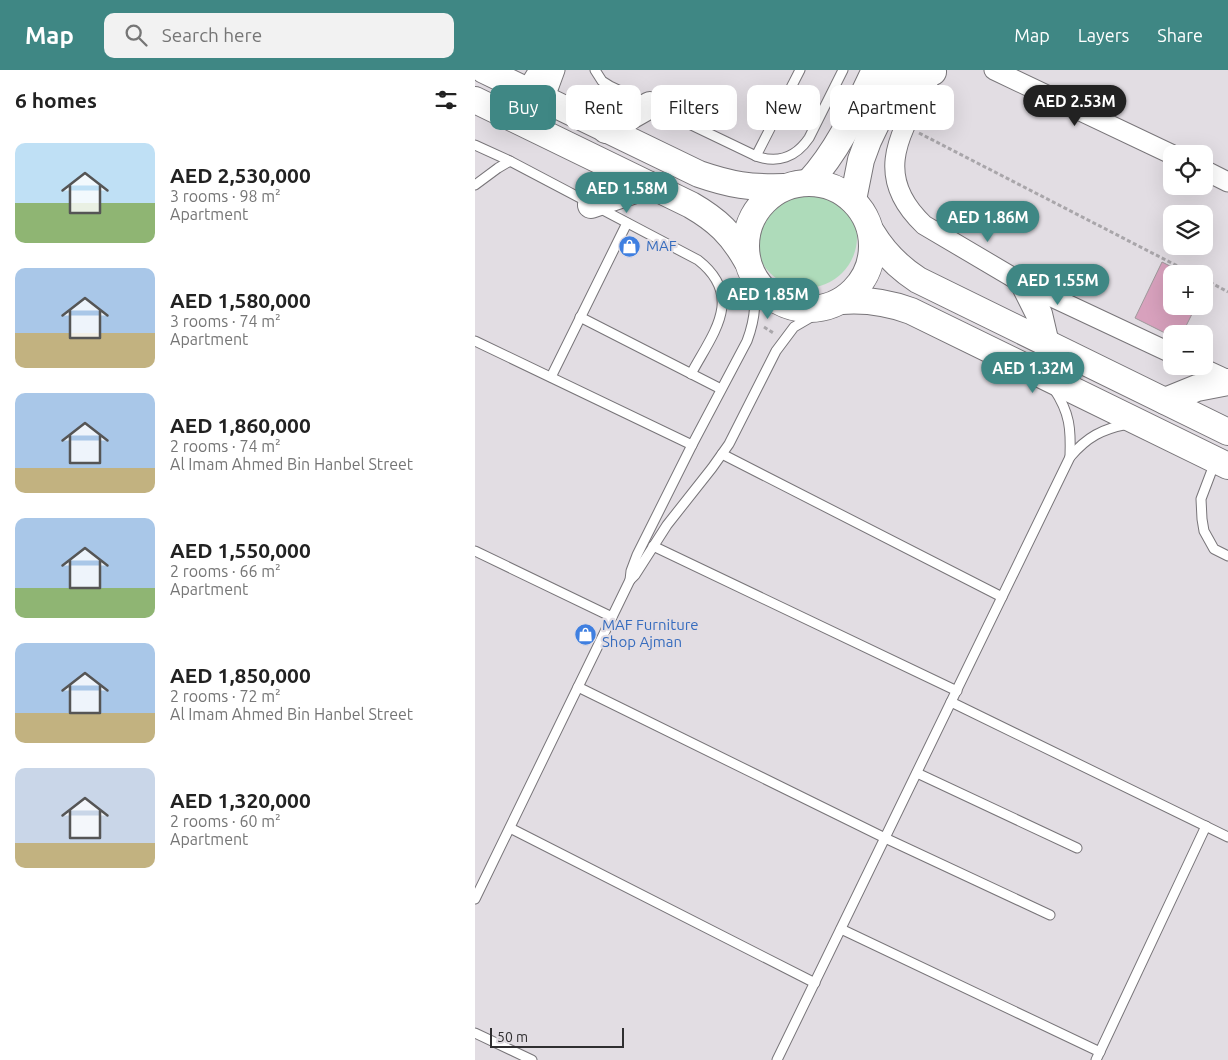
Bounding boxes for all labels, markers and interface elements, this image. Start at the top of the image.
search box [104,13,454,58]
icon: search [122,21,150,49]
text: Map [25,22,74,49]
text: Search here [162,24,262,46]
text: Map [1014,25,1050,45]
text: Layers [1078,25,1129,45]
text: Share [1157,25,1203,45]
chip: Buy [490,85,556,130]
chip: Rent [566,85,641,130]
chip: Filters [651,85,737,130]
chip: New [747,85,820,130]
chip: Apartment [830,85,954,130]
pin: AED 2.53M [1018,85,1132,127]
icon: filters [432,86,460,114]
text: 6 homes [15,88,97,112]
text: AED 2.53M [1034,92,1116,110]
map controls [1163,145,1213,375]
button: locate [1163,145,1213,195]
icon: home [55,163,115,223]
text: AED 2,530,000 [170,163,311,187]
pin: AED 1.58M [570,172,684,214]
text: AED 1.58M [586,179,668,197]
text: 3 rooms · 98 m² [170,187,281,205]
pin: AED 1.86M [931,200,1045,243]
text: Apartment [170,205,248,223]
button: layers [1163,205,1213,255]
text: AED 1.86M [947,208,1029,226]
shop icon: MAF [618,234,642,258]
place label: MAF [646,237,677,254]
pin: AED 1.55M [1001,264,1115,306]
button: + [1163,265,1213,315]
text: AED 1.55M [1017,271,1099,289]
pin: AED 1.85M [711,278,825,320]
text: AED 1.85M [727,285,809,303]
icon: home [55,288,115,348]
text: AED 1,580,000 [170,288,311,312]
text: 3 rooms · 74 m² [170,312,281,330]
button: − [1163,325,1213,375]
text: Apartment [170,330,248,348]
pin: AED 1.32M [976,352,1090,394]
text: AED 1.32M [992,359,1074,377]
icon: home [55,413,115,473]
text: AED 1,860,000 [170,413,311,437]
text: 2 rooms · 74 m² [170,437,281,455]
text: Al Imam Ahmed Bin Hanbel Street [170,455,413,473]
icon: home [55,538,115,598]
text: AED 1,550,000 [170,538,311,562]
text: 2 rooms · 66 m² [170,562,281,580]
text: Apartment [170,580,248,598]
place label: MAF Furniture Shop Ajman [602,616,699,650]
shop icon: MAF Furniture Shop Ajman [574,622,598,646]
icon: home [55,663,115,723]
text: AED 1,850,000 [170,663,311,687]
text: 2 rooms · 72 m² [170,687,281,705]
text: Al Imam Ahmed Bin Hanbel Street [170,705,413,723]
icon: home [55,788,115,848]
text: AED 1,320,000 [170,788,311,812]
text: 2 rooms · 60 m² [170,812,281,830]
text: Apartment [170,830,248,848]
scale bar [490,1025,624,1048]
text: 50 m [497,1029,528,1045]

